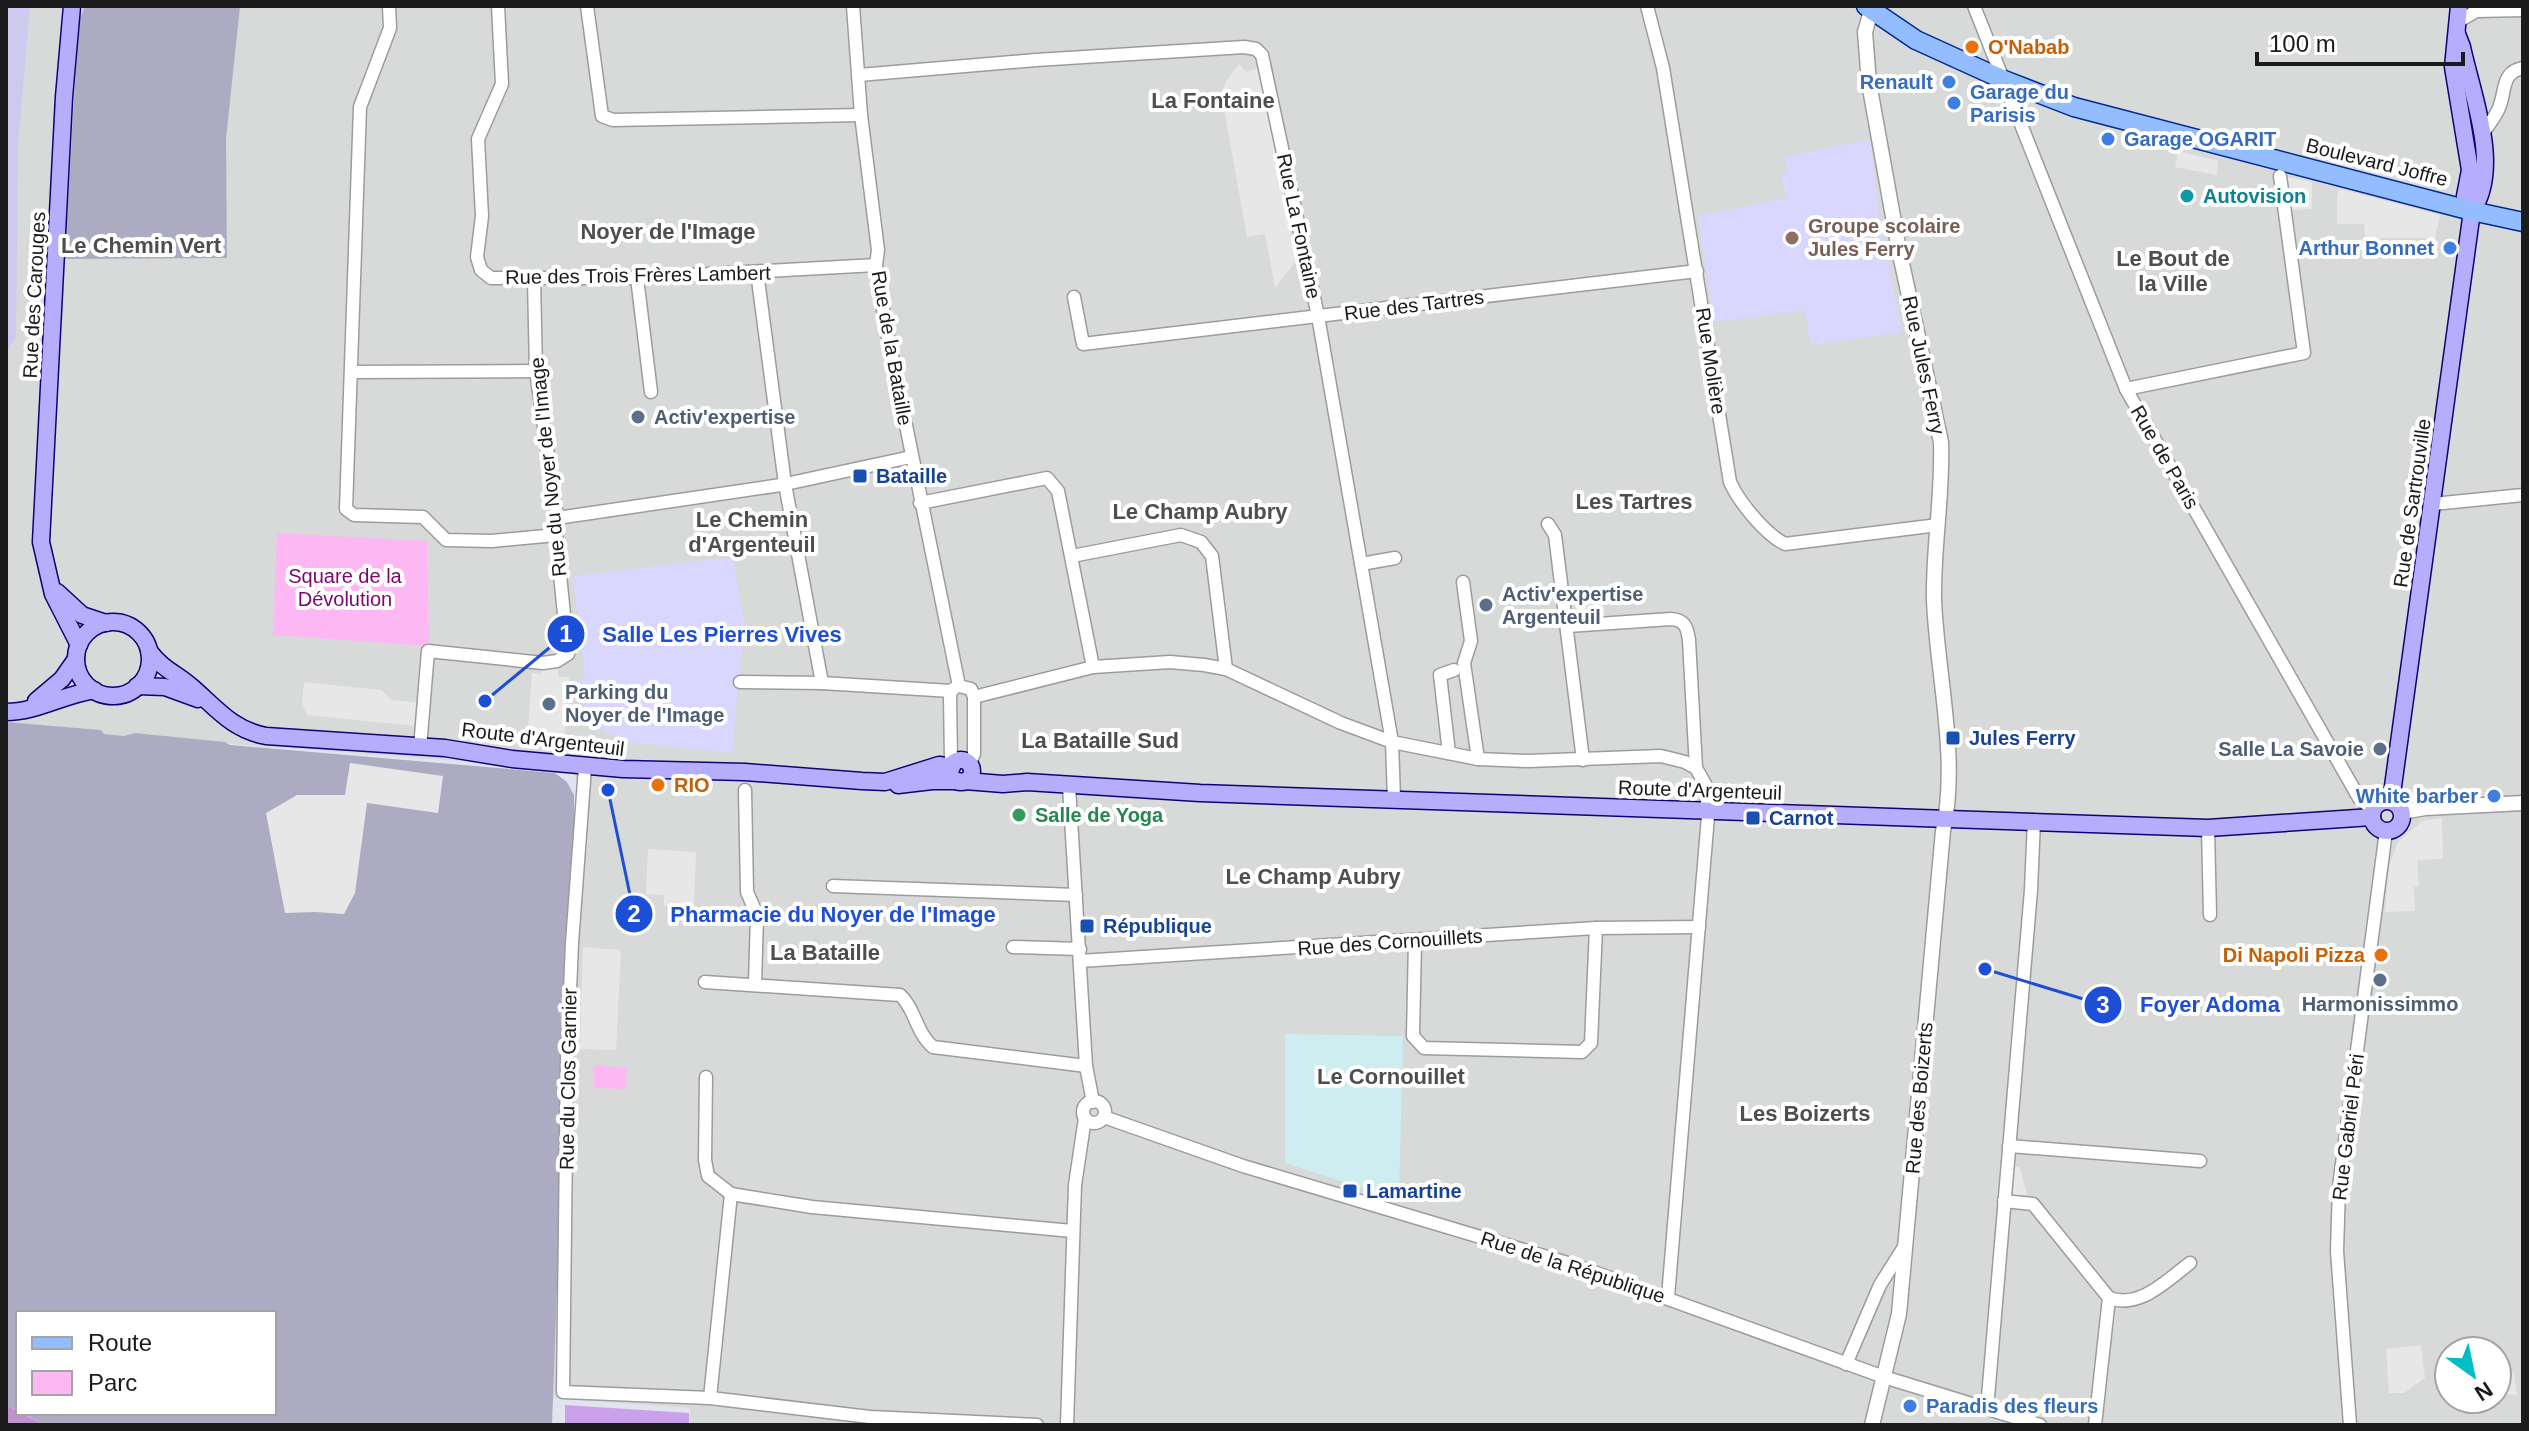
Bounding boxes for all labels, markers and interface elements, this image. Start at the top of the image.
scale bar [2257,16,2463,66]
text: 100 m [2269,30,2336,57]
place label: O'Nabab [1988,36,2069,58]
marker: O'Nabab [1963,38,1981,56]
place label: Renault [1860,71,1933,93]
marker: Renault [1940,73,1958,91]
place label: Garage du Parisis [1970,81,2069,126]
district label: La Fontaine [1151,88,1275,113]
marker: Garage du Parisis [1945,94,1963,112]
place label: Garage OGARIT [2124,128,2276,150]
marker: Garage OGARIT [2099,130,2117,148]
street label: Boulevard Joffre [2304,134,2450,190]
street label: Rue La Fontaine [1273,151,1325,301]
place label: Autovision [2203,185,2306,207]
marker: Autovision [2178,187,2196,205]
street label: Rue des Carouges [19,211,49,379]
place label: Groupe scolaire Jules Ferry [1808,215,1960,260]
district label: Noyer de l'Image [580,219,756,244]
marker: Groupe scolaire Jules Ferry [1783,229,1801,247]
district label: Le Chemin Vert [61,233,222,258]
place label: Arthur Bonnet [2298,237,2434,259]
marker: Arthur Bonnet [2441,239,2459,257]
district label: Le Bout de la Ville [2116,246,2230,296]
street label: Rue des Trois Frères Lambert [505,262,771,288]
street label: Rue de la Bataille [868,269,916,427]
street label: Rue des Tartres [1343,286,1485,324]
street label: Rue Jules Ferry [1899,294,1949,436]
street label: Rue Molière [1692,306,1730,416]
street label: Rue du Noyer de l'Image [526,356,570,578]
street label: Rue de Paris [2127,401,2203,513]
place label: Activ'expertise [654,406,796,428]
marker: Activ'expertise [629,408,647,426]
street label: Rue de Sartrouville [2389,417,2435,589]
place label: Bataille [876,465,947,487]
marker: Bataille [851,467,869,485]
district label: Les Tartres [1576,489,1692,514]
district label: Le Champ Aubry [1112,499,1288,524]
district label: Le Chemin d'Argenteuil [688,507,816,557]
park label: Square de la Dévolution [288,565,403,610]
place label: Activ'expertise Argenteuil [1502,583,1644,628]
marker: Activ'expertise Argenteuil [1477,596,1495,614]
callout: Salle Les Pierres Vives [546,611,858,657]
text: 1 [559,620,573,647]
text: Salle Les Pierres Vives [602,622,842,647]
place label: Parking du Noyer de l'Image [565,681,724,726]
marker: Parking du Noyer de l'Image [540,695,558,713]
street label: Route d'Argenteuil [460,718,626,760]
place label: Jules Ferry [1969,727,2077,749]
district label: La Bataille Sud [1021,728,1179,753]
marker: Jules Ferry [1944,729,1962,747]
place label: Salle La Savoie [2218,738,2364,760]
marker: Salle La Savoie [2371,740,2389,758]
place label: RIO [674,774,710,796]
marker: RIO [649,776,667,794]
street label: Route d'Argenteuil [1618,776,1782,804]
place label: White barber [2356,785,2478,807]
marker: White barber [2485,787,2503,805]
place label: Salle de Yoga [1035,804,1164,826]
marker: Salle de Yoga [1010,806,1028,824]
place label: Carnot [1769,807,1834,829]
marker: Carnot [1744,809,1762,827]
district label: Le Champ Aubry [1225,864,1401,889]
callout: Pharmacie du Noyer de l'Image [614,891,1012,937]
text: 2 [627,900,641,927]
text: Pharmacie du Noyer de l'Image [670,902,996,927]
place label: République [1103,915,1212,937]
marker: République [1078,917,1096,935]
street label: Rue des Cornouillets [1297,925,1483,959]
district label: La Bataille [770,940,880,965]
place label: Di Napoli Pizza [2223,944,2366,966]
marker: Di Napoli Pizza [2372,946,2390,964]
marker: Harmonissimmo [2371,971,2389,989]
callout: Foyer Adoma [2083,982,2296,1028]
street label: Rue du Clos Garnier [555,987,581,1170]
text: 3 [2096,991,2110,1018]
text: Foyer Adoma [2140,992,2281,1017]
place label: Harmonissimmo [2302,993,2458,1015]
street label: Rue des Boizerts [1901,1021,1937,1175]
street label: Rue Gabriel Péri [2328,1052,2368,1202]
district label: Le Cornouillet [1317,1064,1466,1089]
district label: Les Boizerts [1740,1101,1870,1126]
place label: Lamartine [1366,1180,1462,1202]
marker: Lamartine [1341,1182,1359,1200]
street label: Rue de la République [1478,1227,1668,1307]
legend [16,1311,276,1415]
text: Route [88,1329,152,1356]
north arrow [2433,1335,2513,1415]
text: Parc [88,1369,137,1396]
text: N [2470,1377,2497,1406]
place label: Paradis des fleurs [1926,1395,2098,1417]
marker: Paradis des fleurs [1901,1397,1919,1415]

